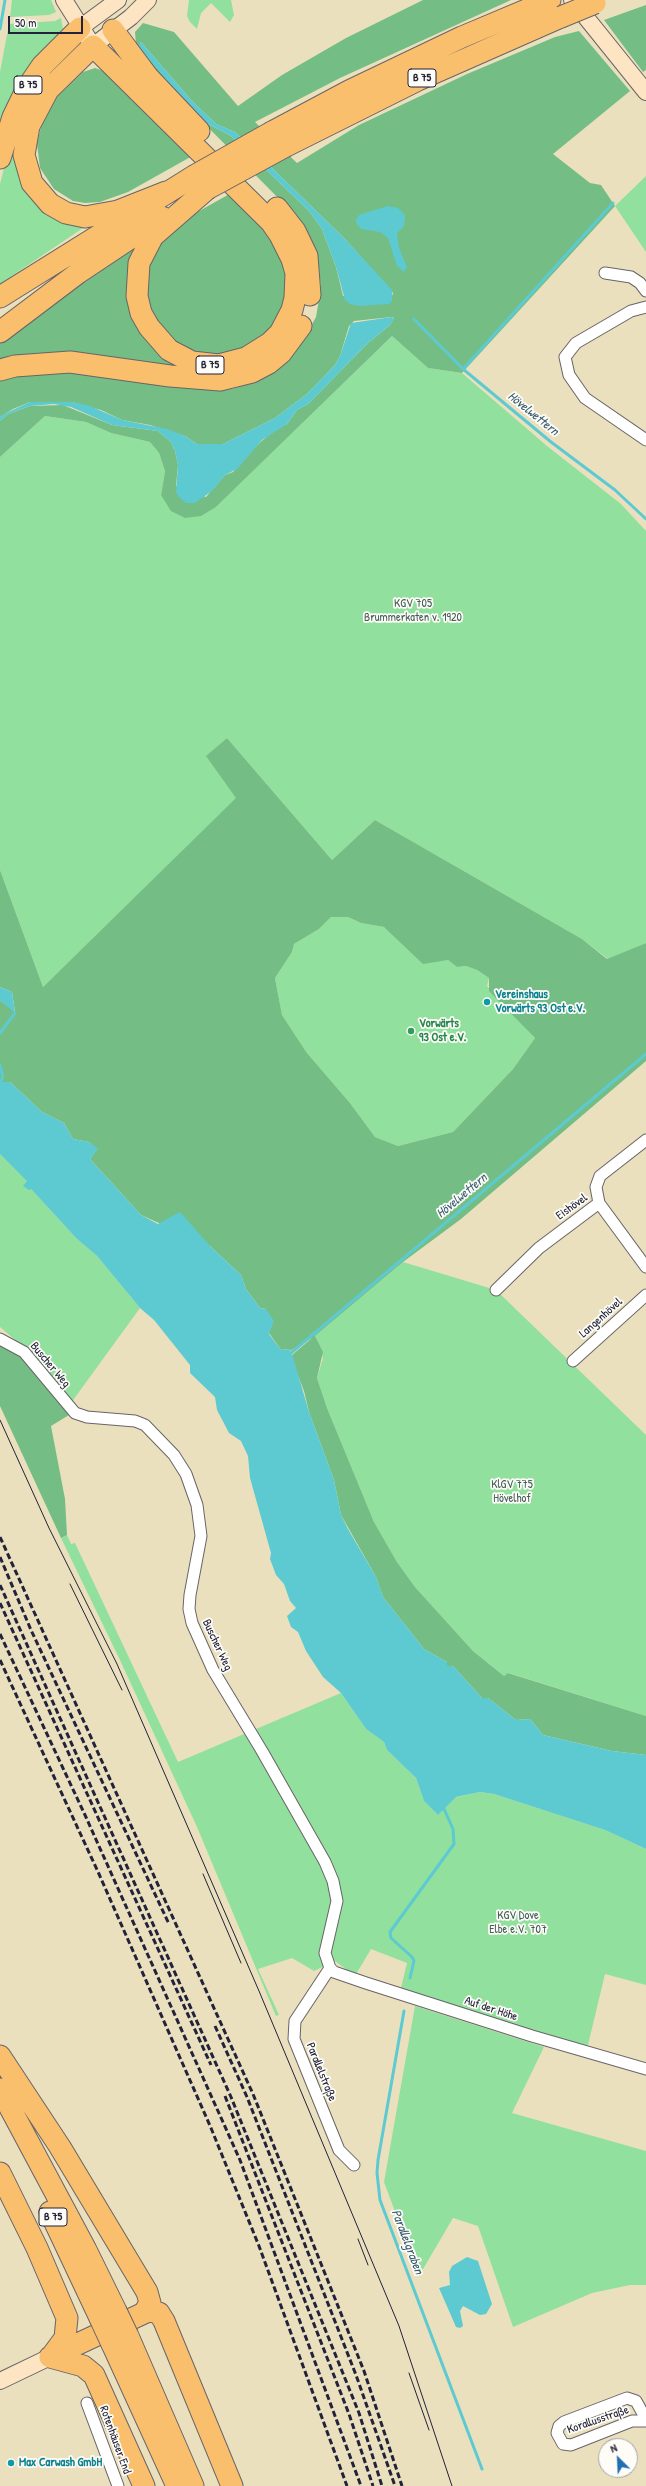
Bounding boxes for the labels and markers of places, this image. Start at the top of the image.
place label: Vereinshaus Vorwärts 93 Ost e.V. [495,988,585,1016]
marker: Vereinshaus Vorwärts 93 Ost e.V. [482,997,492,1007]
place label: Vorwärts 93 Ost e.V. [419,1017,466,1045]
marker: Vorwärts 93 Ost e.V. [406,1026,416,1036]
place label: Max Carwash GmbH [19,2456,102,2470]
marker: Max Carwash GmbH [6,2458,16,2468]

